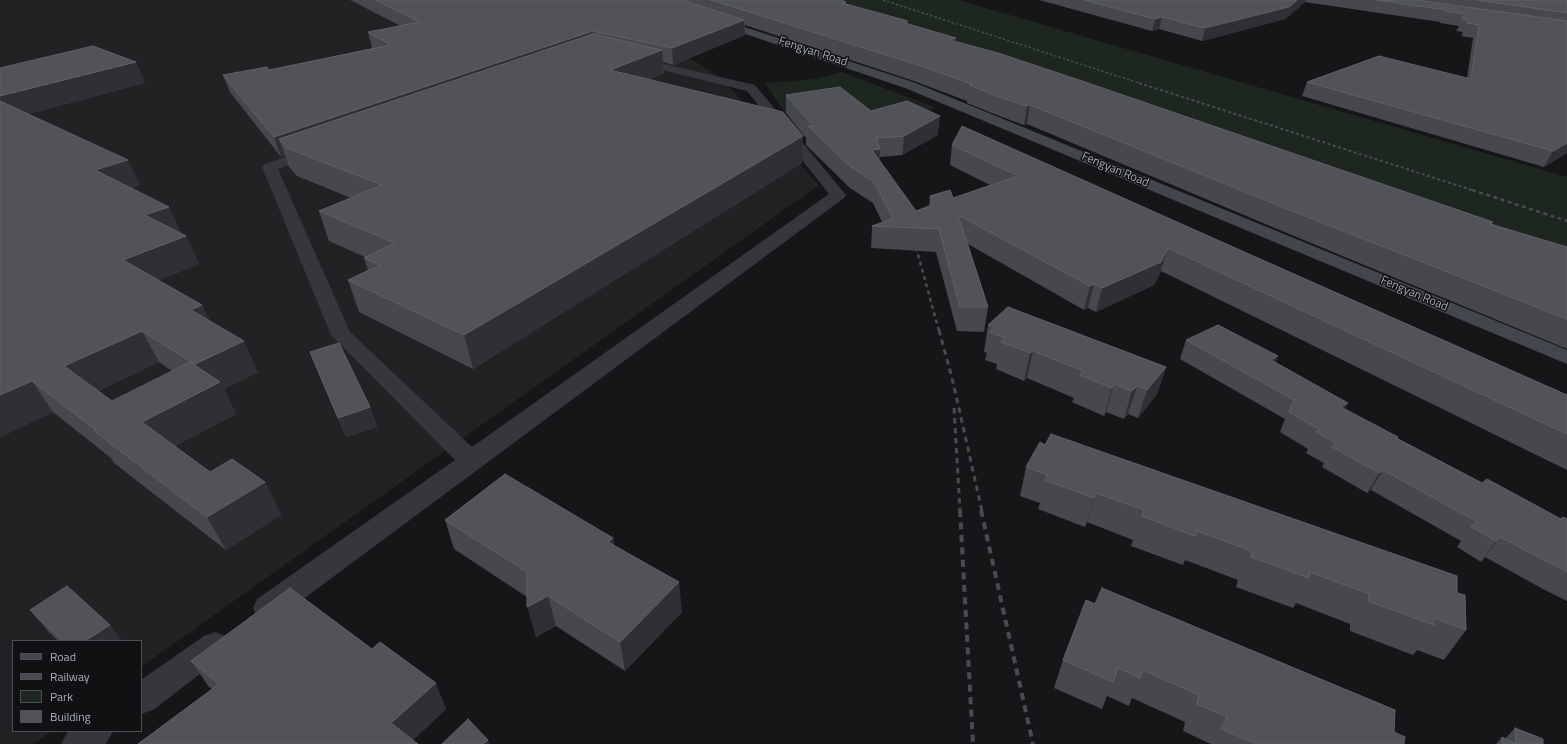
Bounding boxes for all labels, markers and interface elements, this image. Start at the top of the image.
street label: Fengyan Road [777,34,849,70]
street label: Fengyan Road [1079,149,1151,191]
street label: Fengyan Road [1378,273,1450,315]
legend [12,640,142,732]
text: Road [50,647,76,666]
text: Railway [50,667,90,686]
text: Park [50,687,73,706]
text: Building [50,707,91,726]

